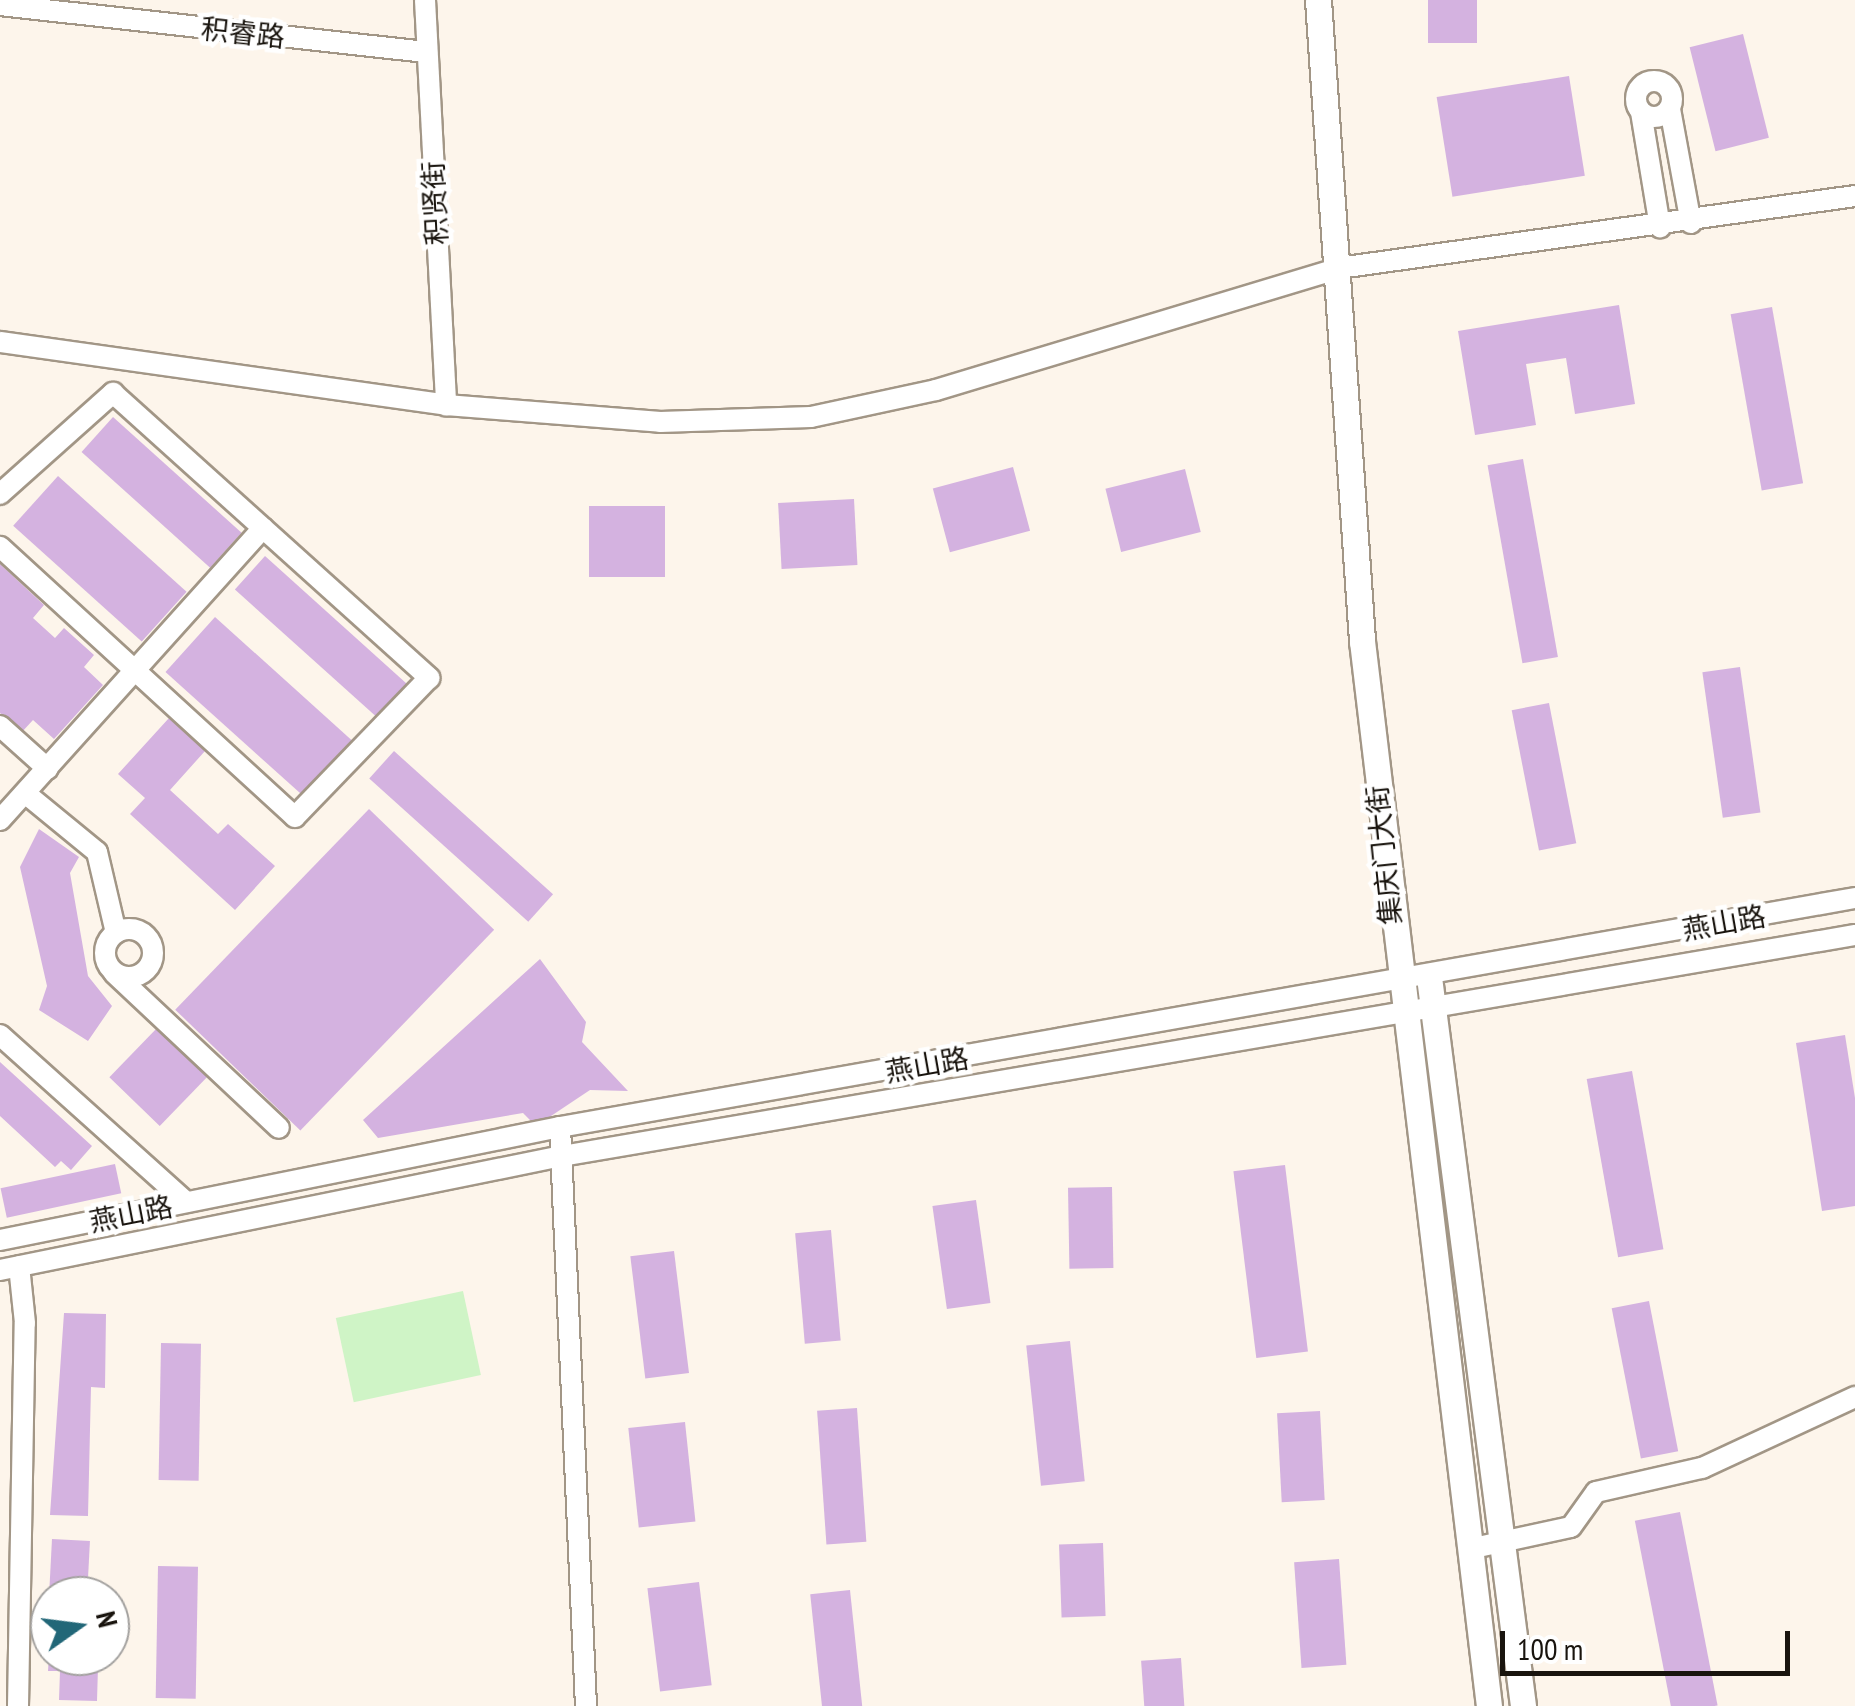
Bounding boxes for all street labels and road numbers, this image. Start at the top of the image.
street label: 积睿路 [199,12,287,54]
street label: 积贤街 [416,160,454,246]
street label: 集庆门大街 [1360,784,1408,926]
street label: 燕山路 [1680,899,1768,947]
street label: 燕山路 [883,1041,971,1089]
street label: 燕山路 [87,1189,175,1239]

